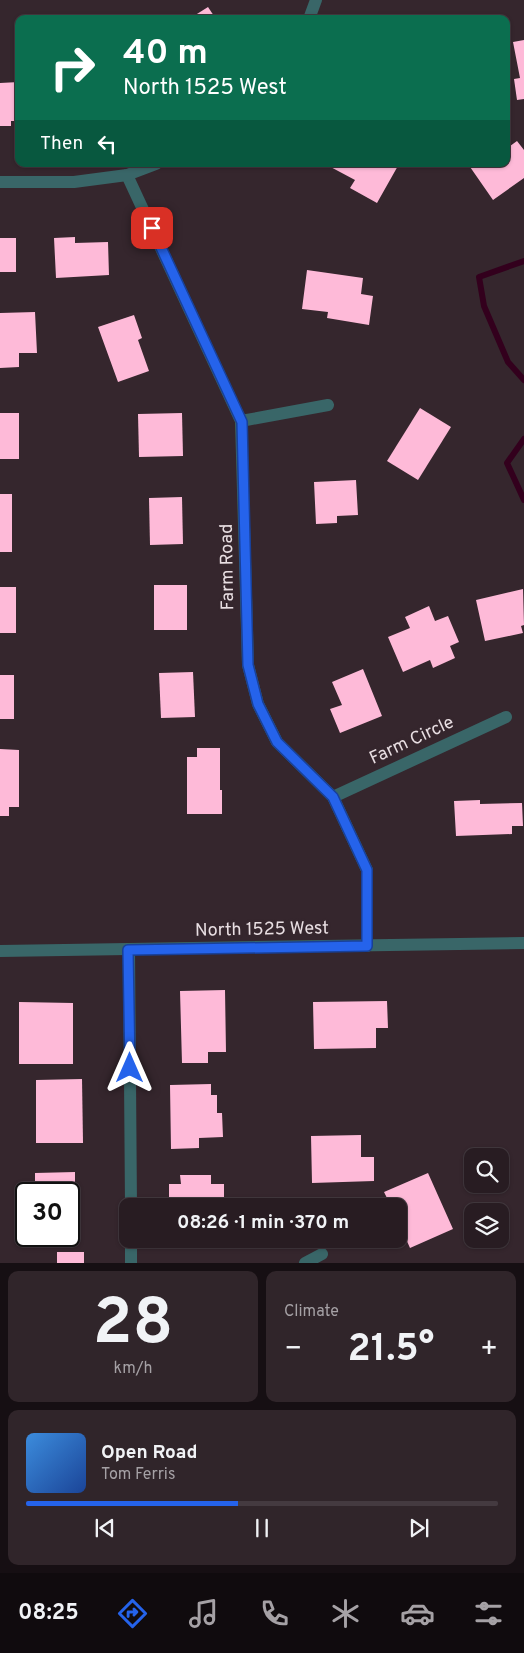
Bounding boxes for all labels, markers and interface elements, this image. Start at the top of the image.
text: 40 m [123,32,208,76]
icon: right [40,35,105,100]
text: North 1525 West [123,75,287,102]
icon: left [93,130,121,158]
text: Then [40,132,83,156]
pin [131,207,173,249]
icon: arrive [138,214,166,242]
street label: Farm Road [216,524,240,610]
street label: Farm Circle [366,711,458,771]
street label: North 1525 West [195,917,329,943]
position arrow [103,1041,155,1093]
map controls [464,1148,509,1248]
button: search [464,1148,509,1193]
speed limit sign: 30 [15,1182,80,1247]
button: layers [464,1203,509,1248]
text: 08:26 · 1 min · 370 m [177,1211,349,1235]
text: 28 [93,1285,173,1367]
text: Climate [284,1302,339,1322]
text: 21.5° [348,1326,434,1375]
text: − [284,1332,302,1368]
text: + [480,1332,498,1368]
text: km/h [114,1359,152,1379]
text: Open Road [101,1441,197,1465]
text: Tom Ferris [101,1465,175,1485]
icon: previous [91,1514,119,1542]
icon: pause [248,1514,276,1542]
icon: next [405,1514,433,1542]
icon: directions [115,1596,150,1631]
icon: music [186,1596,221,1631]
icon: phone [257,1596,292,1631]
icon: climate [328,1596,363,1631]
icon: car [400,1596,435,1631]
icon: filters [471,1596,506,1631]
text: 08:25 [18,1600,79,1627]

